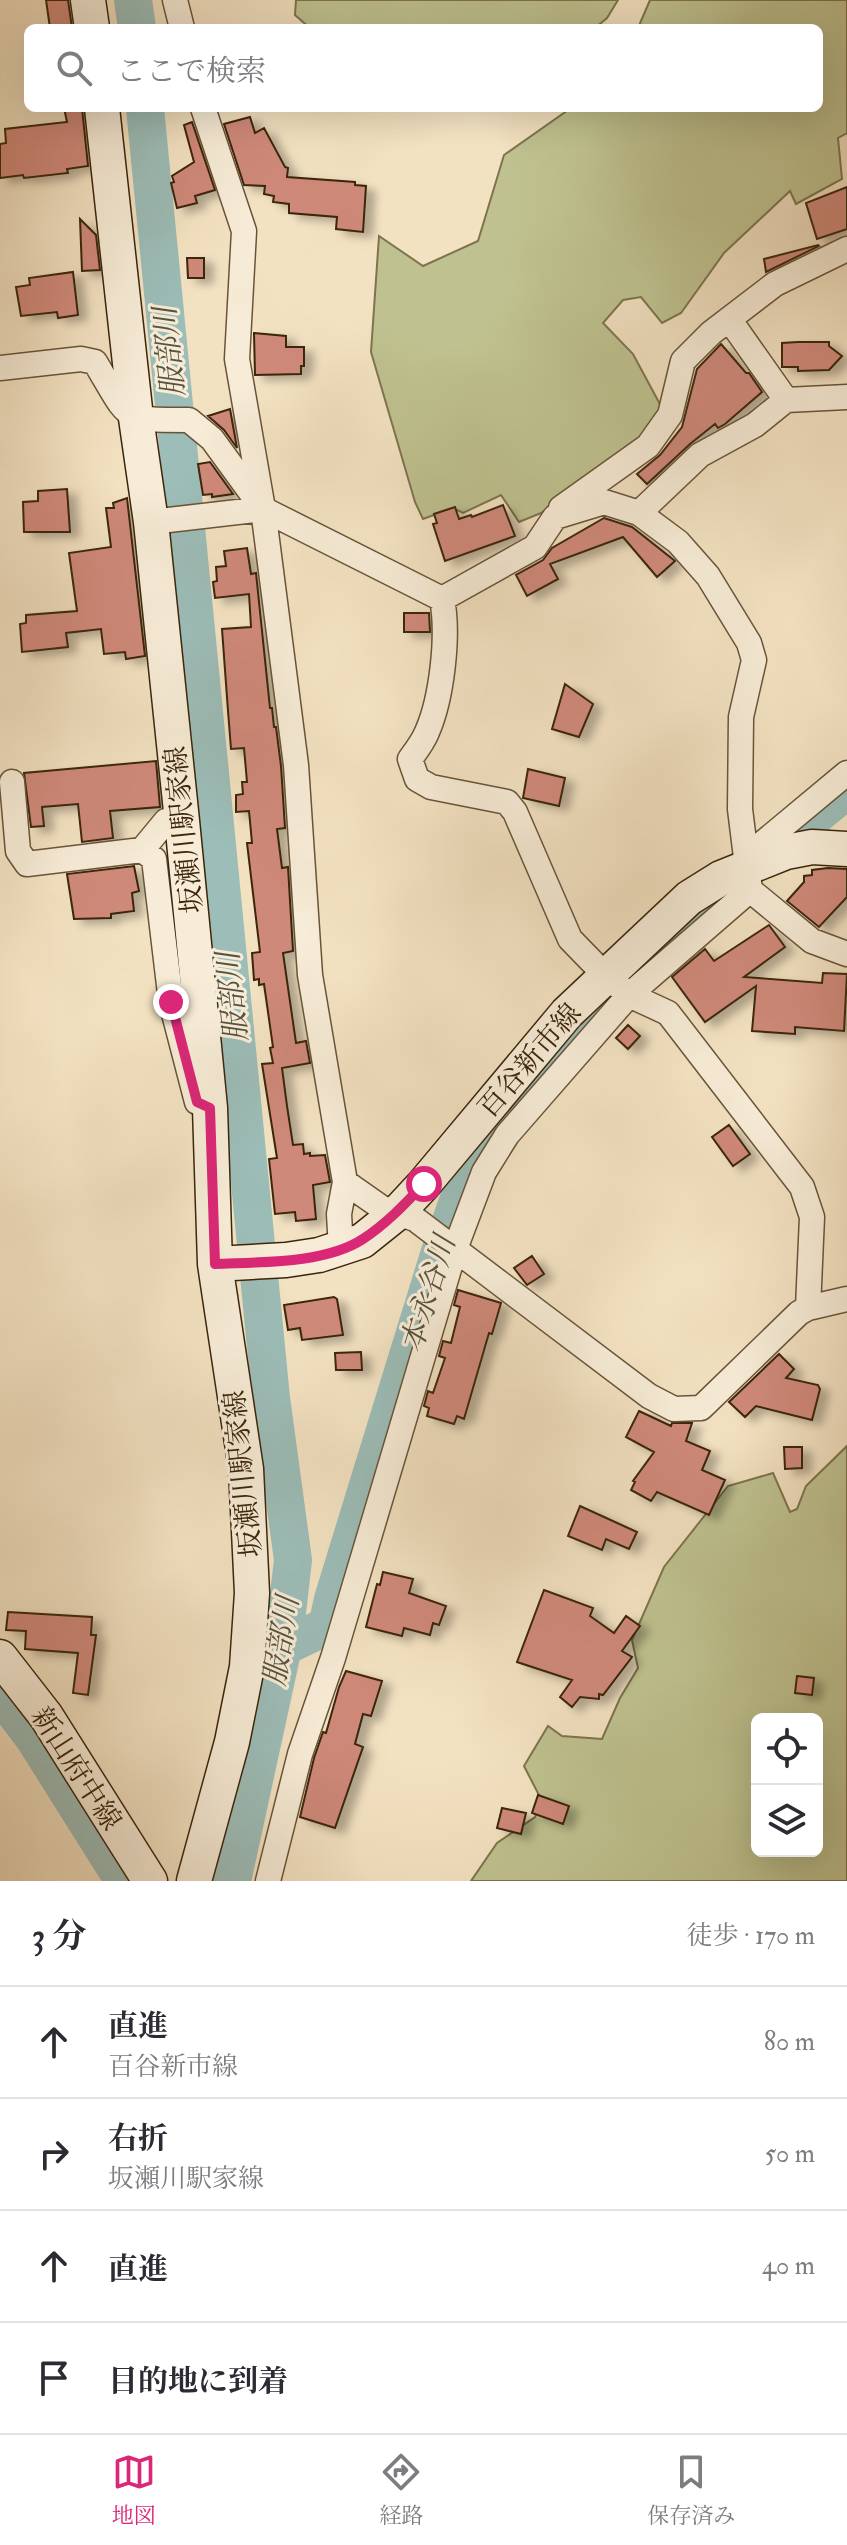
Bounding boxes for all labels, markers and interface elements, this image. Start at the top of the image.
search box [24,24,823,112]
icon: search [52,46,96,90]
text: ここで検索 [116,53,266,90]
water label: 服部川 [146,302,193,399]
street label: 坂瀬川駅家線 [158,744,211,915]
water label: 服部川 [209,947,256,1044]
route end [153,984,189,1020]
street label: 百谷新市線 [471,997,589,1125]
route start [406,1166,442,1202]
water label: 本永谷川 [393,1228,465,1357]
street label: 坂瀬川駅家線 [217,1388,270,1559]
water label: 服部川 [256,1591,307,1688]
street label: 新山府中線 [23,1701,129,1837]
map controls [751,1713,823,1857]
button: locate [751,1713,823,1785]
button: layers [751,1785,823,1857]
text: 3 分 [32,1915,86,1958]
text: 徒歩 · 170 m [687,1920,815,1952]
text: 直進 [108,2008,168,2045]
icon: ahead [32,2020,76,2064]
text: 80 m [764,2026,815,2058]
text: 百谷新市線 [108,2051,238,2083]
text: 右折 [108,2120,168,2157]
icon: right [32,2132,76,2176]
text: 50 m [765,2138,815,2170]
text: 坂瀬川駅家線 [108,2163,264,2195]
icon: ahead [32,2244,76,2288]
text: 40 m [762,2250,815,2282]
text: 直進 [108,2251,168,2288]
icon: arrive [32,2356,76,2400]
text: 目的地に到着 [108,2363,288,2400]
tab: 地図 [112,2450,156,2530]
tab: 経路 [379,2450,423,2530]
tab: 保存済み [647,2450,735,2530]

